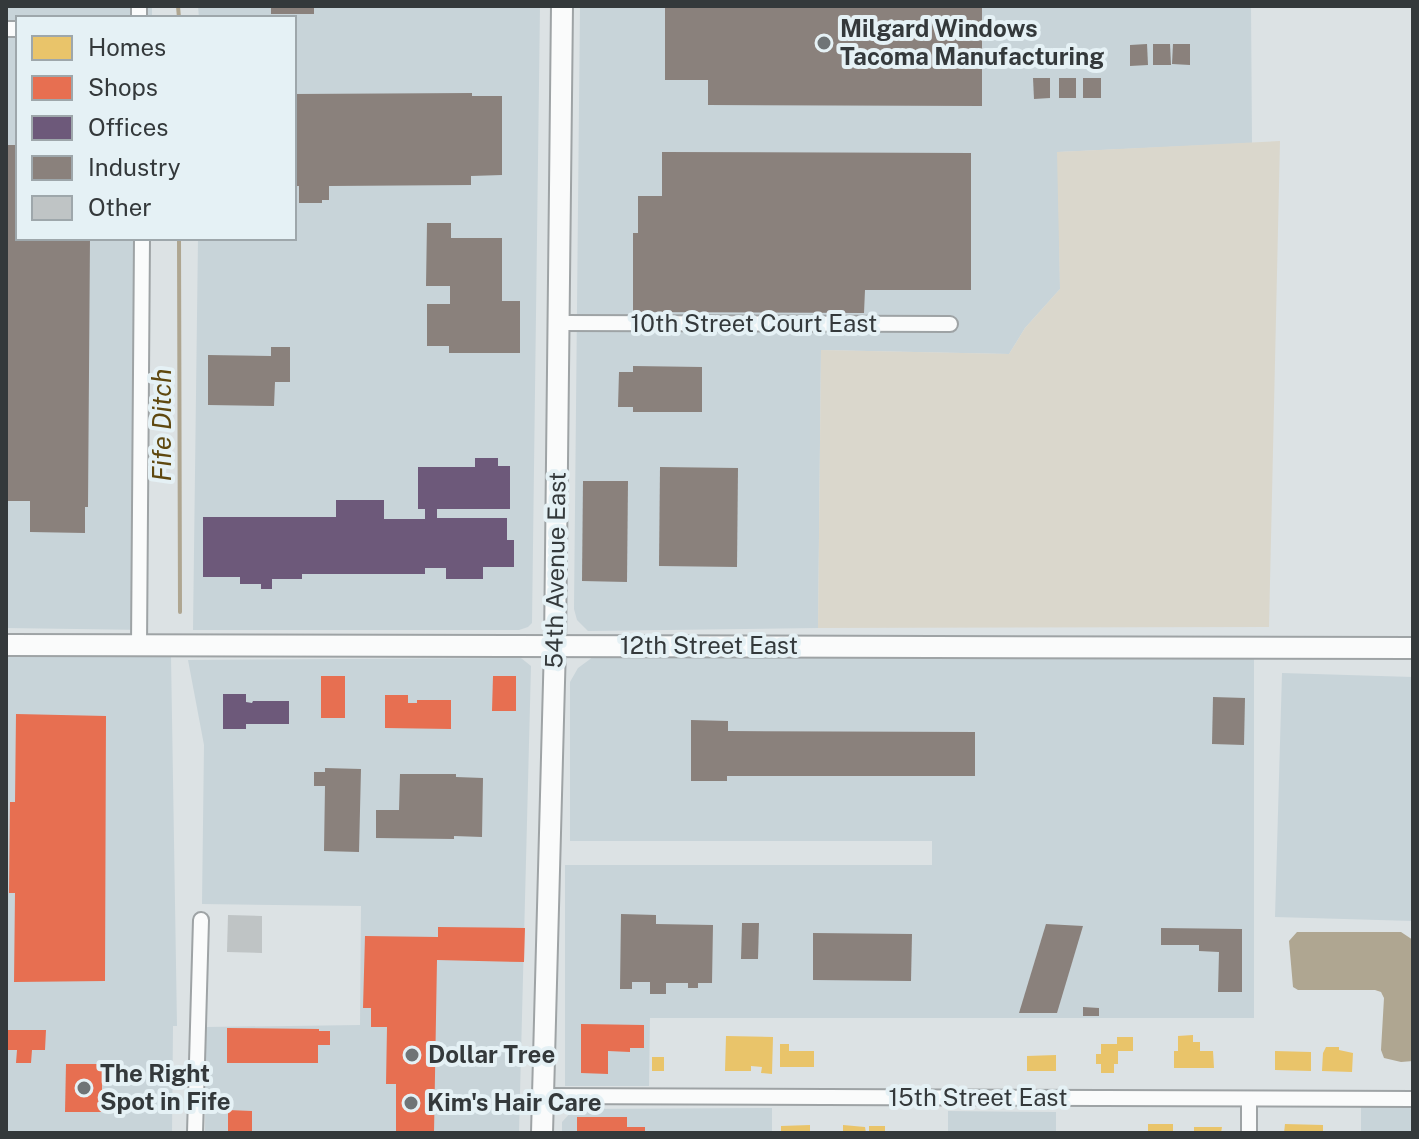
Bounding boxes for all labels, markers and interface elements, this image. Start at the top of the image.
place label: Milgard Windows Tacoma Manufacturing [840,14,1104,70]
legend [16,16,296,240]
text: Homes [88,33,166,61]
marker: Milgard Windows Tacoma Manufacturing [815,34,833,52]
text: Shops [88,73,158,101]
text: Offices [88,113,168,141]
text: Industry [88,153,181,181]
text: Other [88,193,152,221]
street label: 10th Street Court East [631,309,877,337]
water label: Fife Ditch [146,369,177,481]
street label: 54th Avenue East [539,471,571,669]
street label: 12th Street East [620,631,798,659]
place label: Dollar Tree [428,1040,555,1068]
marker: Dollar Tree [403,1046,421,1064]
place label: The Right Spot in Fife [100,1059,231,1115]
marker: The Right Spot in Fife [75,1079,93,1097]
street label: 15th Street East [888,1083,1068,1111]
place label: Kim's Hair Care [427,1088,602,1116]
marker: Kim's Hair Care [402,1094,420,1112]

